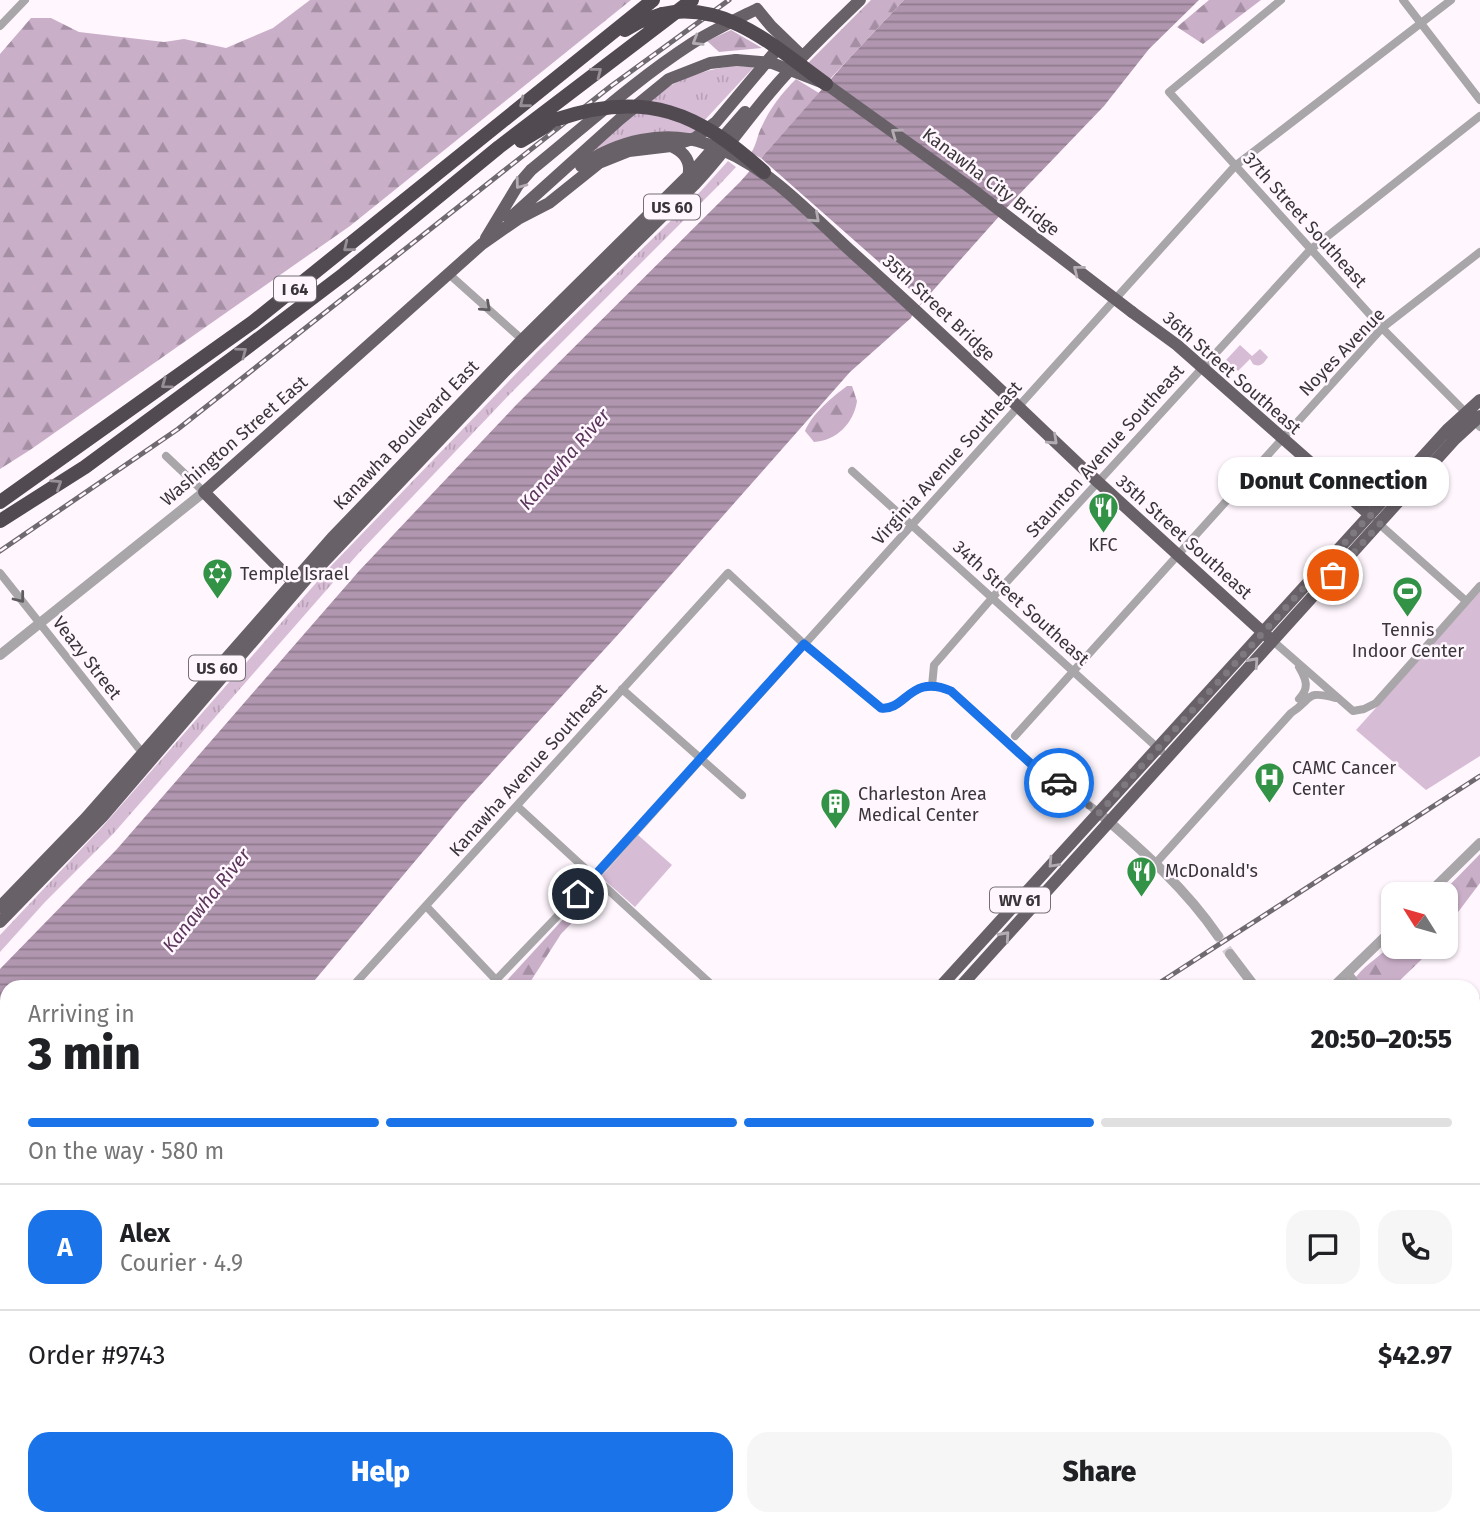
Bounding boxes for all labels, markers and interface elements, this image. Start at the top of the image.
one-way arrow [691,33,704,46]
one-way arrow [589,67,602,80]
one-way arrow [520,95,532,108]
street label: Kanawha City Bridge [918,123,1064,241]
one-way arrow [891,129,904,142]
street label: 37th Street Southeast [1239,148,1372,292]
one-way arrow [516,176,529,189]
road number: US 60 [644,195,700,220]
one-way arrow [807,210,820,222]
one-way arrow [343,238,355,251]
street label: 35th Street Bridge [878,250,1000,366]
one-way arrow [1073,265,1086,278]
road number: I 64 [274,276,316,302]
one-way arrow [478,299,491,312]
street label: Noyes Avenue [1294,303,1390,401]
street label: 36th Street Southeast [1158,307,1306,439]
one-way arrow [234,347,247,360]
street label: Kanawha Boulevard East [329,355,484,514]
street label: Staunton Avenue Southeast [1021,359,1189,542]
street label: Washington Street East [156,371,312,511]
one-way arrow [162,376,174,389]
street label: Virginia Avenue Southeast [868,376,1027,549]
water label: Kanawha River [514,403,615,515]
one-way arrow [1045,431,1058,444]
callout: Donut Connection [1218,456,1448,505]
text: Donut Connection [1240,467,1427,495]
street label: 35th Street Southeast [1112,470,1257,604]
one-way arrow [50,480,63,493]
restaurant icon: KFC [1086,490,1120,534]
place label: KFC [1088,534,1118,556]
street label: 34th Street Southeast [948,536,1094,670]
pin [1303,545,1363,605]
icon: bag [1314,556,1352,594]
synagogue icon: Temple Israel [200,557,234,601]
place label: Temple Israel [240,563,349,585]
sports icon: Tennis Indoor Center [1391,575,1425,619]
one-way arrow [12,590,24,603]
street label: Veazy Street [48,612,127,704]
place label: Tennis Indoor Center [1352,619,1464,662]
road number: US 60 [189,656,245,680]
one-way arrow [1246,657,1258,670]
street label: Kanawha Avenue Southeast [445,679,612,861]
courier [1024,748,1094,818]
place label: CAMC Cancer Center [1292,757,1396,800]
hospital icon: CAMC Cancer Center [1252,761,1286,805]
icon: car [1040,764,1078,802]
place label: Charleston Area Medical Center [858,783,987,826]
building icon: Charleston Area Medical Center [818,787,852,831]
water label: Kanawha River [158,843,256,957]
restaurant icon: McDonald's [1125,854,1159,898]
one-way arrow [1049,855,1062,868]
place label: McDonald's [1165,860,1258,882]
pin [548,864,608,924]
icon: home [559,875,597,913]
north arrow [1381,882,1458,959]
map controls [1381,882,1458,959]
road number: WV 61 [990,888,1050,912]
one-way arrow [997,931,1009,944]
text: Arriving in [28,1000,135,1028]
text: 20:50–20:55 [1311,1024,1452,1055]
text: 3 min [28,1026,141,1081]
text: On the way · 580 m [28,1137,224,1165]
button: chat [1286,1210,1360,1284]
button: phone [1378,1210,1452,1284]
text: Alex [120,1218,170,1249]
text: A [57,1232,73,1263]
text: Courier · 4.9 [120,1249,243,1277]
text: Order #9743 [28,1340,166,1371]
text: $42.97 [1378,1340,1452,1371]
button: Help [28,1432,733,1512]
button: Share [747,1432,1452,1512]

